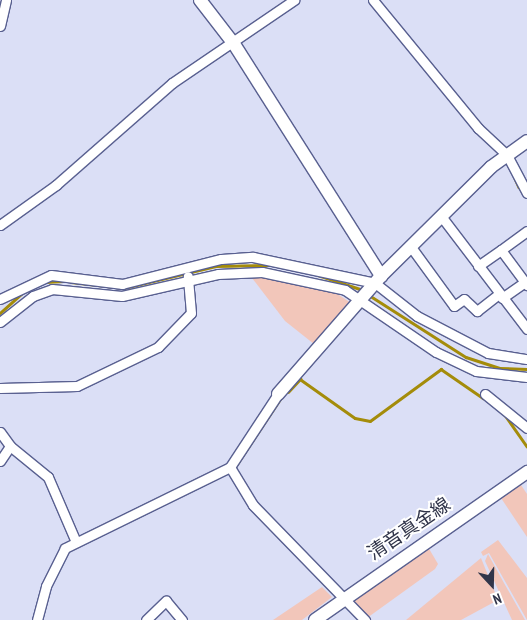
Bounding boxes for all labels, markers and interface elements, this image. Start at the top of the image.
street label: 清音真金線 [363,493,455,565]
north arrow [467,560,517,610]
text: N [491,589,504,609]

